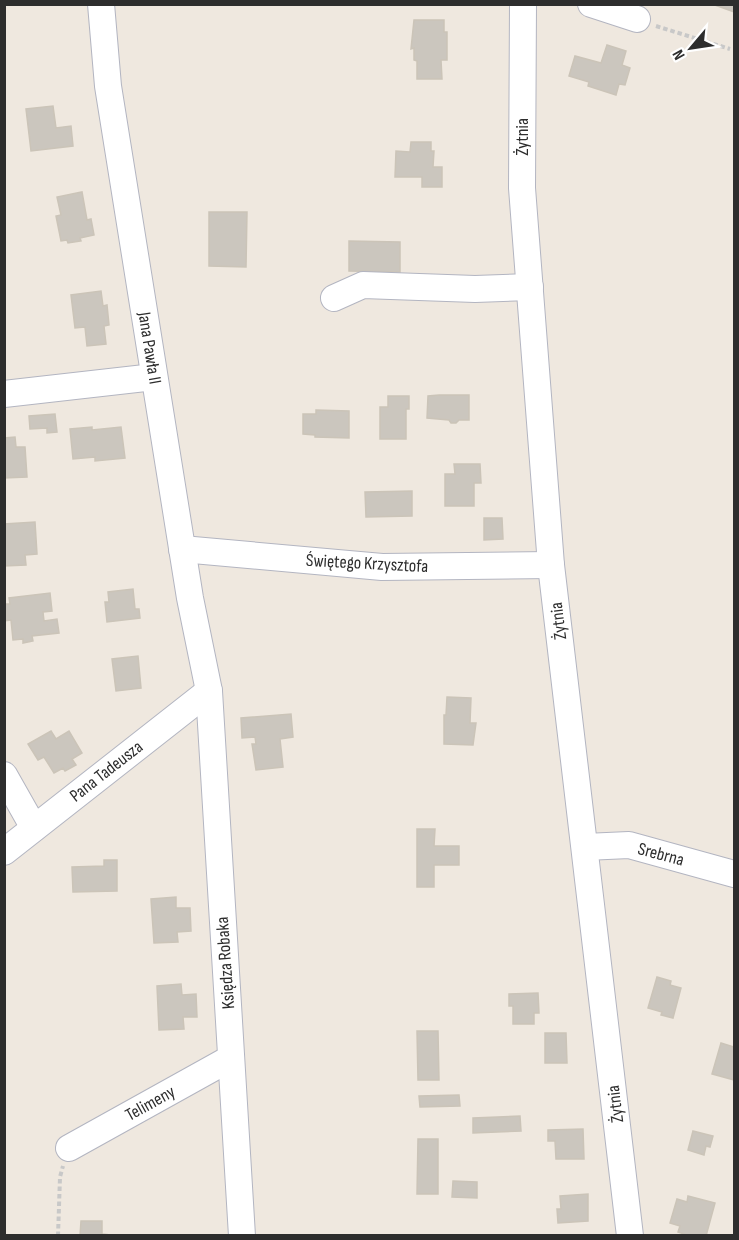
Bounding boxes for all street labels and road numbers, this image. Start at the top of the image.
street label: Żytnia [512,118,533,156]
street label: Jana Pawła II [133,309,166,386]
street label: Świętego Krzysztofa [305,550,429,577]
street label: Żytnia [546,601,571,641]
street label: Pana Tadeusza [66,736,147,806]
street label: Srebrna [635,838,686,871]
street label: Księdza Robaka [212,916,239,1010]
street label: Telimeny [122,1081,179,1126]
street label: Żytnia [603,1084,628,1124]

